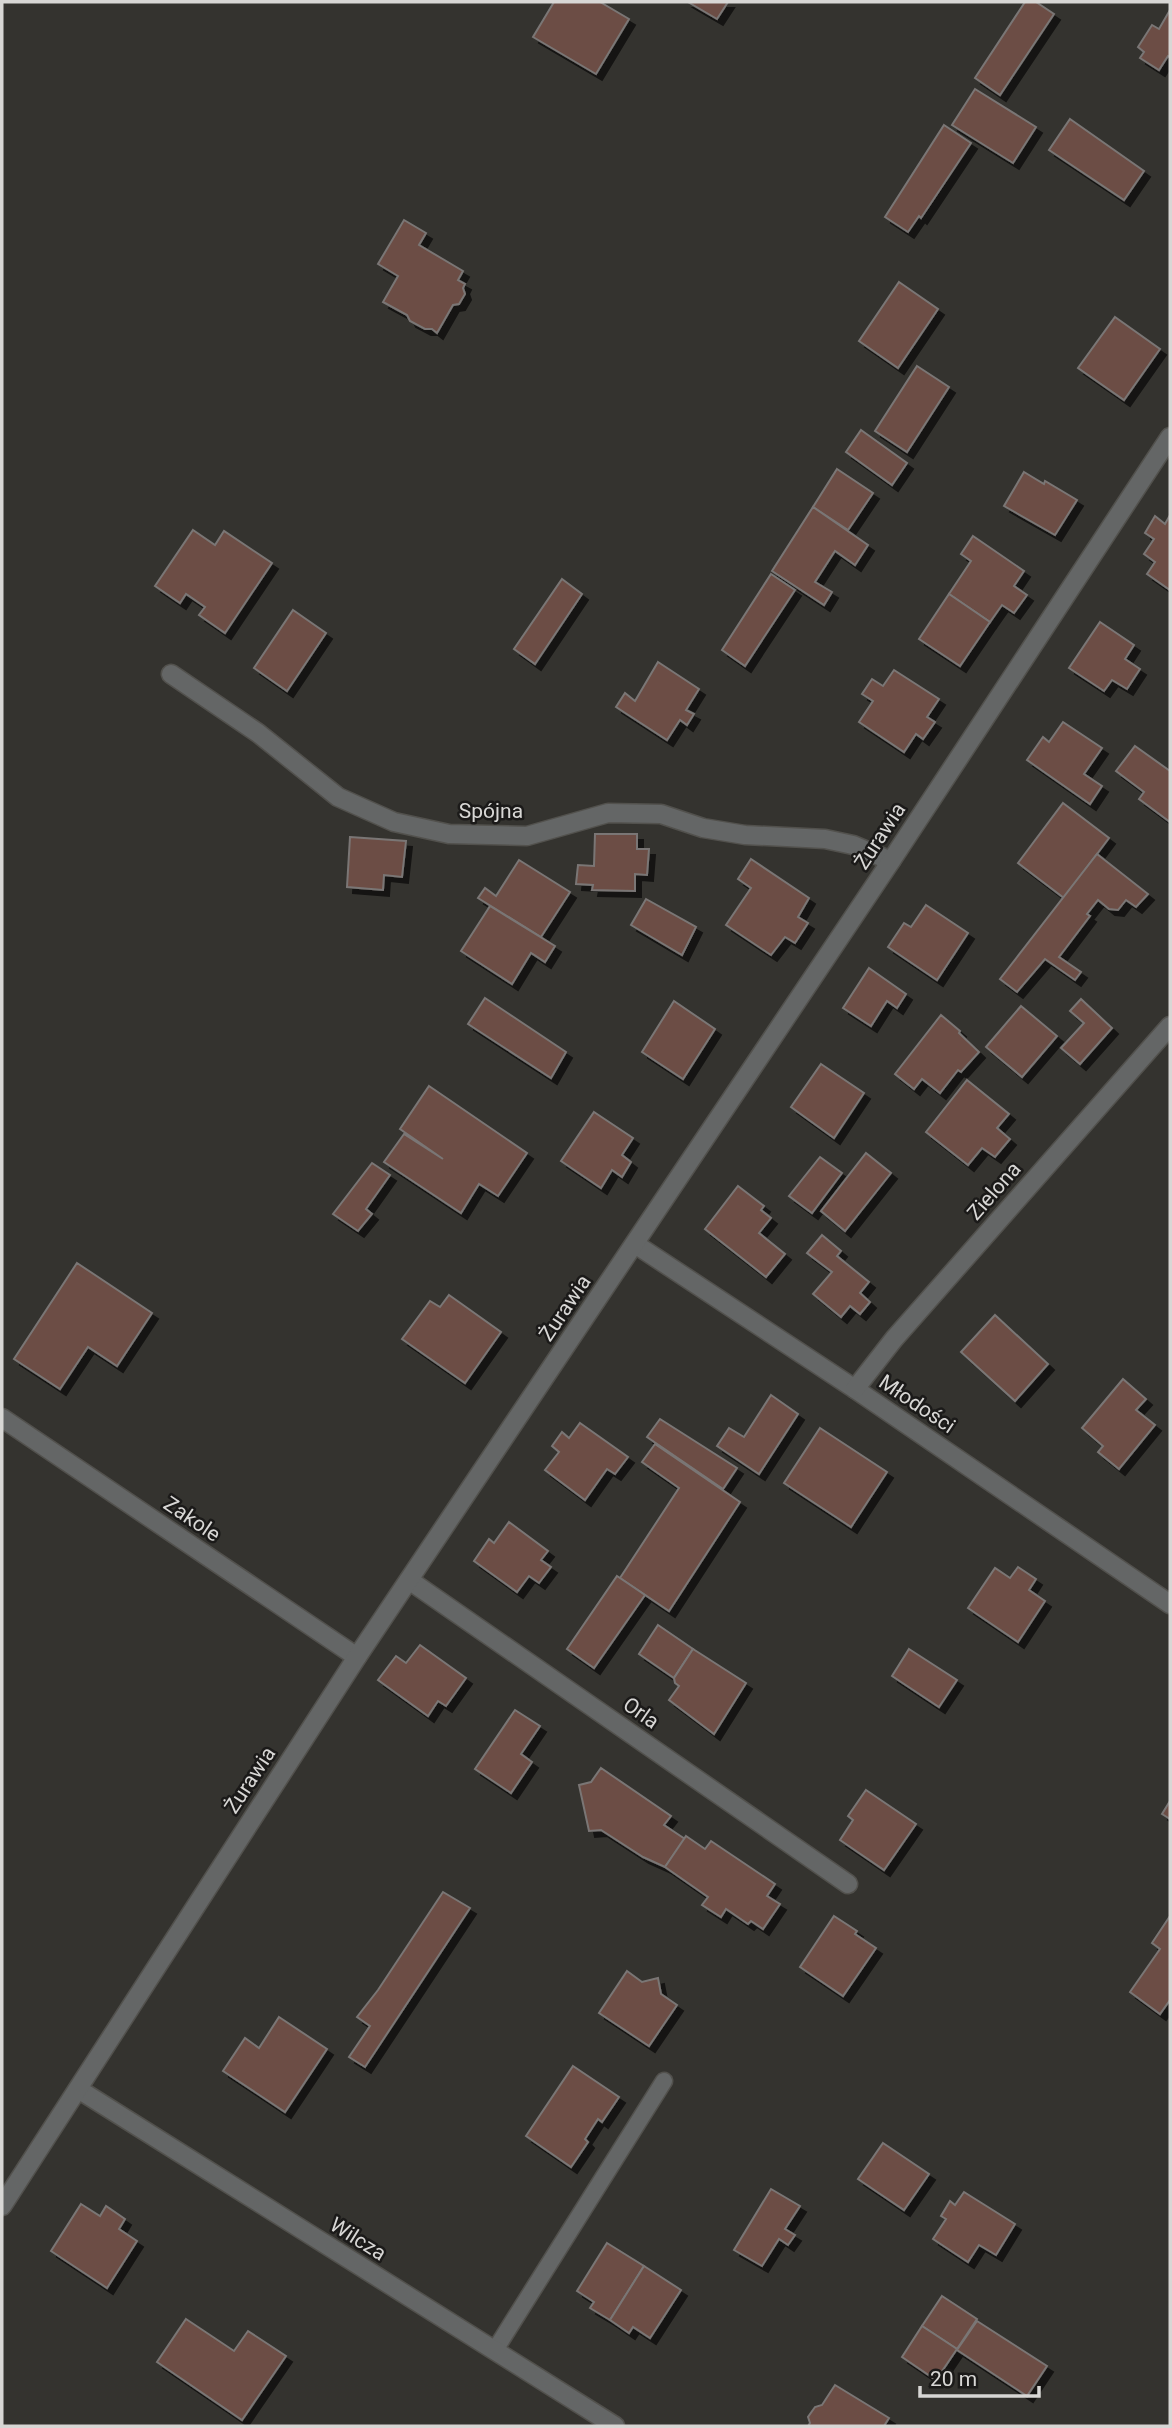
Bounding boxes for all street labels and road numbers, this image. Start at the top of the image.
street label: Żurawia [850,798,910,874]
street label: Spójna [459,799,523,823]
street label: Zielona [962,1157,1026,1225]
street label: Żurawia [534,1270,596,1346]
street label: Młodości [874,1370,960,1438]
street label: Zakole [159,1491,225,1547]
street label: Orla [619,1692,663,1734]
street label: Żurawia [220,1742,280,1818]
street label: Wilcza [325,2212,391,2266]

